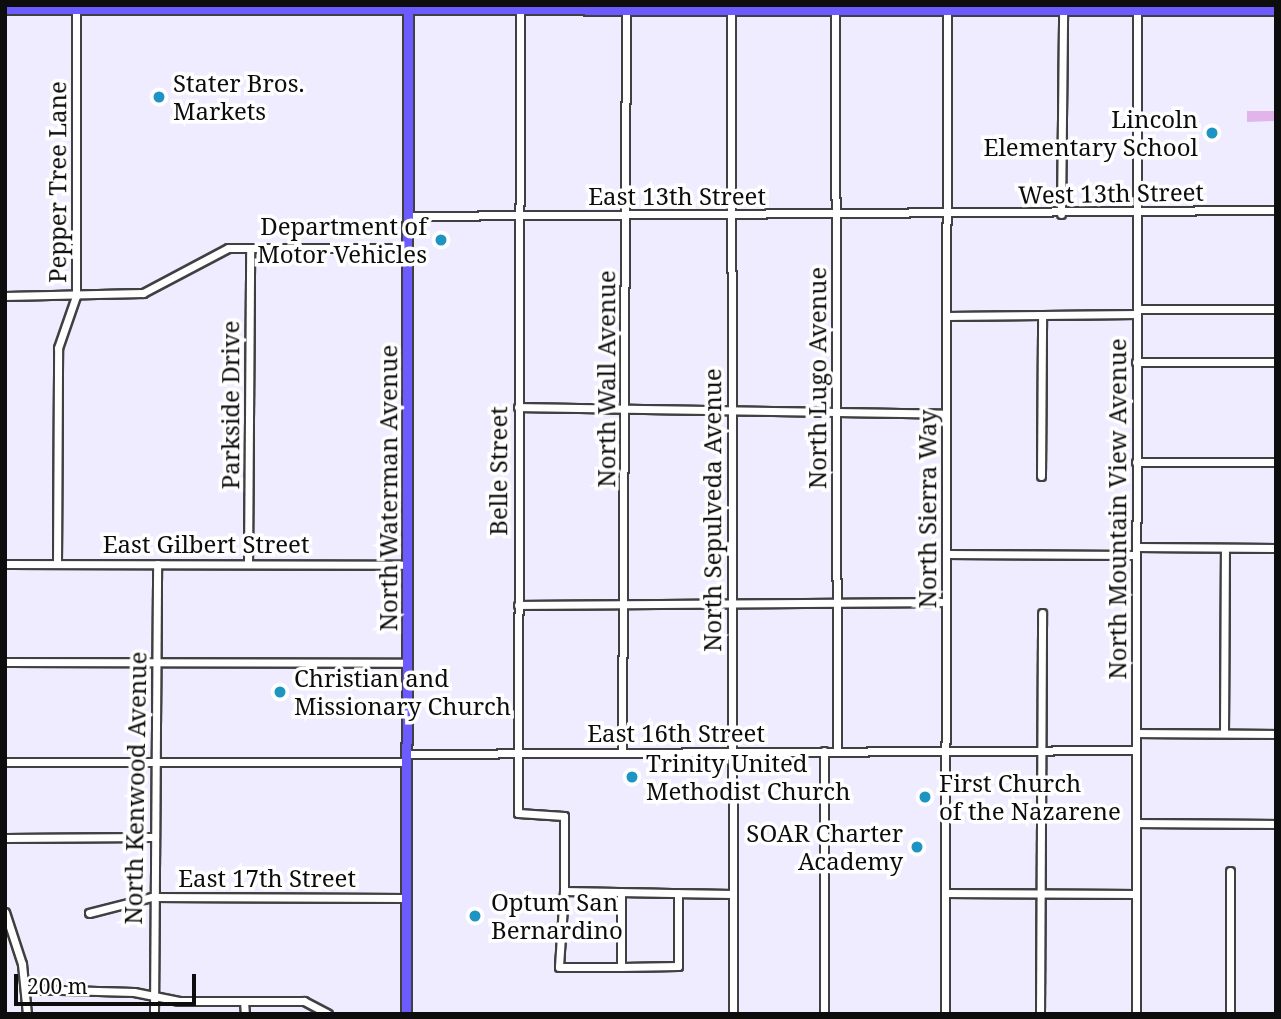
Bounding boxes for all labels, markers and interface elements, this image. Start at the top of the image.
place label: Stater Bros. Markets [173,69,305,125]
street label: Pepper Tree Lane [43,81,71,283]
marker: Stater Bros. Markets [151,89,167,105]
place label: Lincoln Elementary School [983,105,1198,161]
marker: Lincoln Elementary School [1204,125,1220,141]
street label: West 13th Street [1018,177,1204,209]
street label: East 13th Street [588,182,766,210]
place label: Department of Motor Vehicles [257,212,427,268]
marker: Department of Motor Vehicles [433,232,449,248]
street label: North Lugo Avenue [803,267,831,489]
street label: North Wall Avenue [592,270,620,488]
street label: Parkside Drive [216,321,244,489]
street label: North Mountain View Avenue [1103,338,1131,680]
street label: North Waterman Avenue [374,345,402,631]
street label: North Sepulveda Avenue [698,368,726,652]
street label: Belle Street [484,406,512,536]
street label: North Sierra Way [913,410,941,608]
street label: East Gilbert Street [103,530,309,558]
street label: North Kenwood Avenue [118,651,152,925]
place label: Christian and Missionary Church [294,664,511,720]
marker: Christian and Missionary Church [272,684,288,700]
street label: East 16th Street [587,719,765,747]
place label: Trinity United Methodist Church [646,749,850,805]
marker: Trinity United Methodist Church [624,769,640,785]
place label: First Church of the Nazarene [939,769,1121,825]
marker: First Church of the Nazarene [917,789,933,805]
place label: SOAR Charter Academy [746,819,903,875]
marker: SOAR Charter Academy [909,839,925,855]
street label: East 17th Street [178,864,356,892]
place label: Optum San Bernardino [491,888,623,944]
marker: Optum San Bernardino [465,906,485,926]
scale bar [18,960,200,1004]
text: 200 m [27,972,88,1000]

